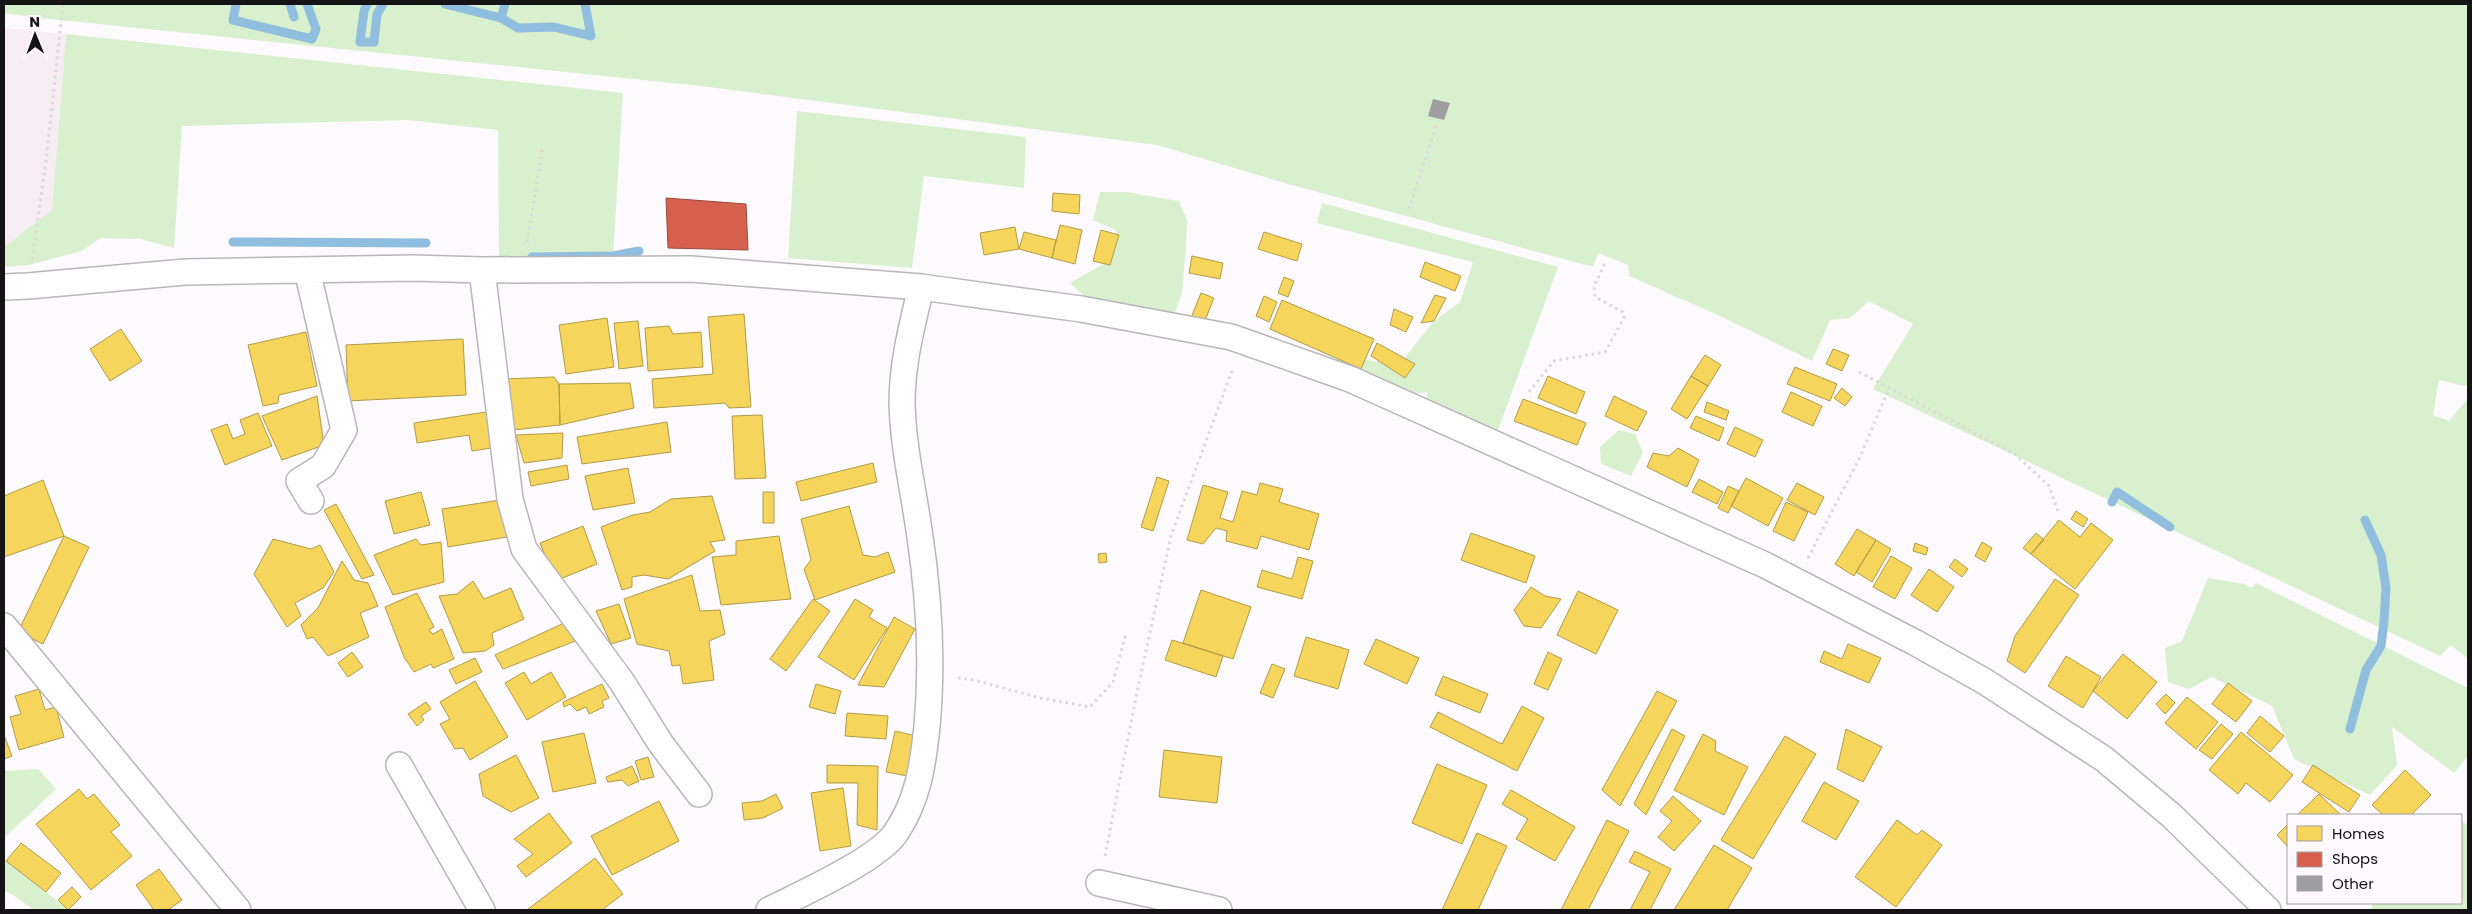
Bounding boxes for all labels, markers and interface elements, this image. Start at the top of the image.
north arrow [10,10,60,60]
text: N [29,12,40,32]
legend [2287,814,2462,904]
text: Homes [2332,823,2385,844]
text: Shops [2332,848,2378,869]
text: Other [2332,873,2374,894]

